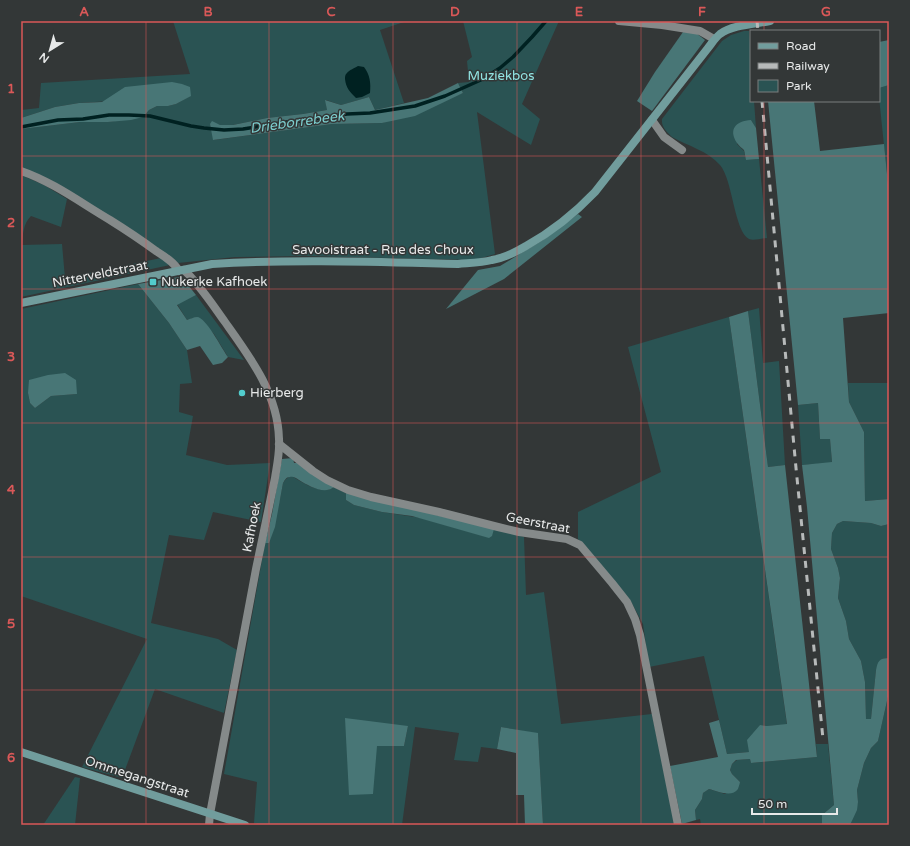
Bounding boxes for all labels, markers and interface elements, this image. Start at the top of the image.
text: A [79,4,89,20]
text: B [203,4,213,20]
text: C [326,4,336,20]
text: D [450,4,460,20]
text: E [575,4,583,20]
text: F [698,4,706,20]
text: G [821,4,831,20]
north arrow [30,30,70,70]
legend [750,30,880,102]
text: Road [786,39,816,53]
text: N [37,50,52,65]
text: Railway [786,59,830,73]
park label: Muziekbos [468,68,534,84]
text: Park [786,79,812,93]
text: 1 [7,81,15,97]
water label: Drieborrebeek [249,107,347,137]
text: 2 [7,215,15,231]
street label: Savooistraat - Rue des Choux [292,242,474,258]
street label: Nitterveldstraat [51,257,149,291]
place label: Nukerke Kafhoek [161,274,267,290]
marker: Nukerke Kafhoek [148,277,158,287]
text: 3 [7,349,15,365]
place label: Hierberg [250,385,304,401]
marker: Hierberg [237,388,247,398]
text: 4 [7,482,16,498]
street label: Kafhoek [239,500,265,554]
street label: Geerstraat [505,509,572,537]
text: 5 [7,616,15,632]
text: 6 [7,750,15,766]
street label: Ommegangstraat [83,753,191,801]
scale bar [752,790,837,816]
text: 50 m [758,797,787,811]

